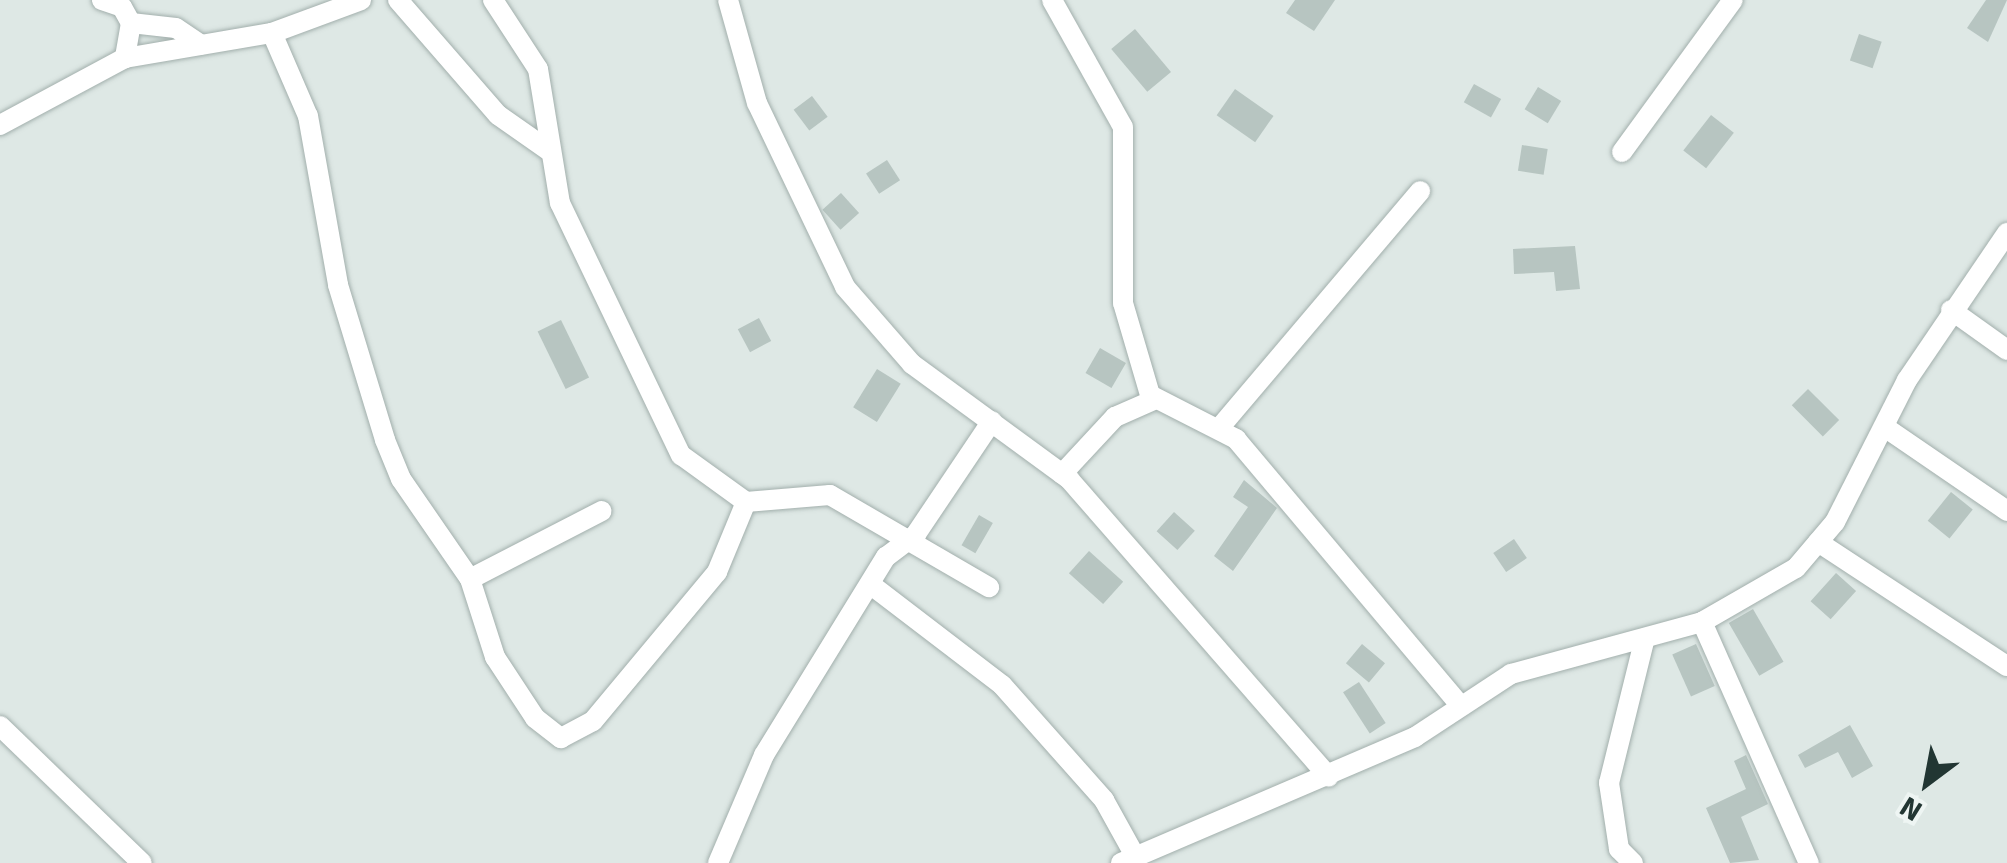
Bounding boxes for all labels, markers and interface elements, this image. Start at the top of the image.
north arrow [1877,733,1977,833]
text: N [1894,789,1928,828]

